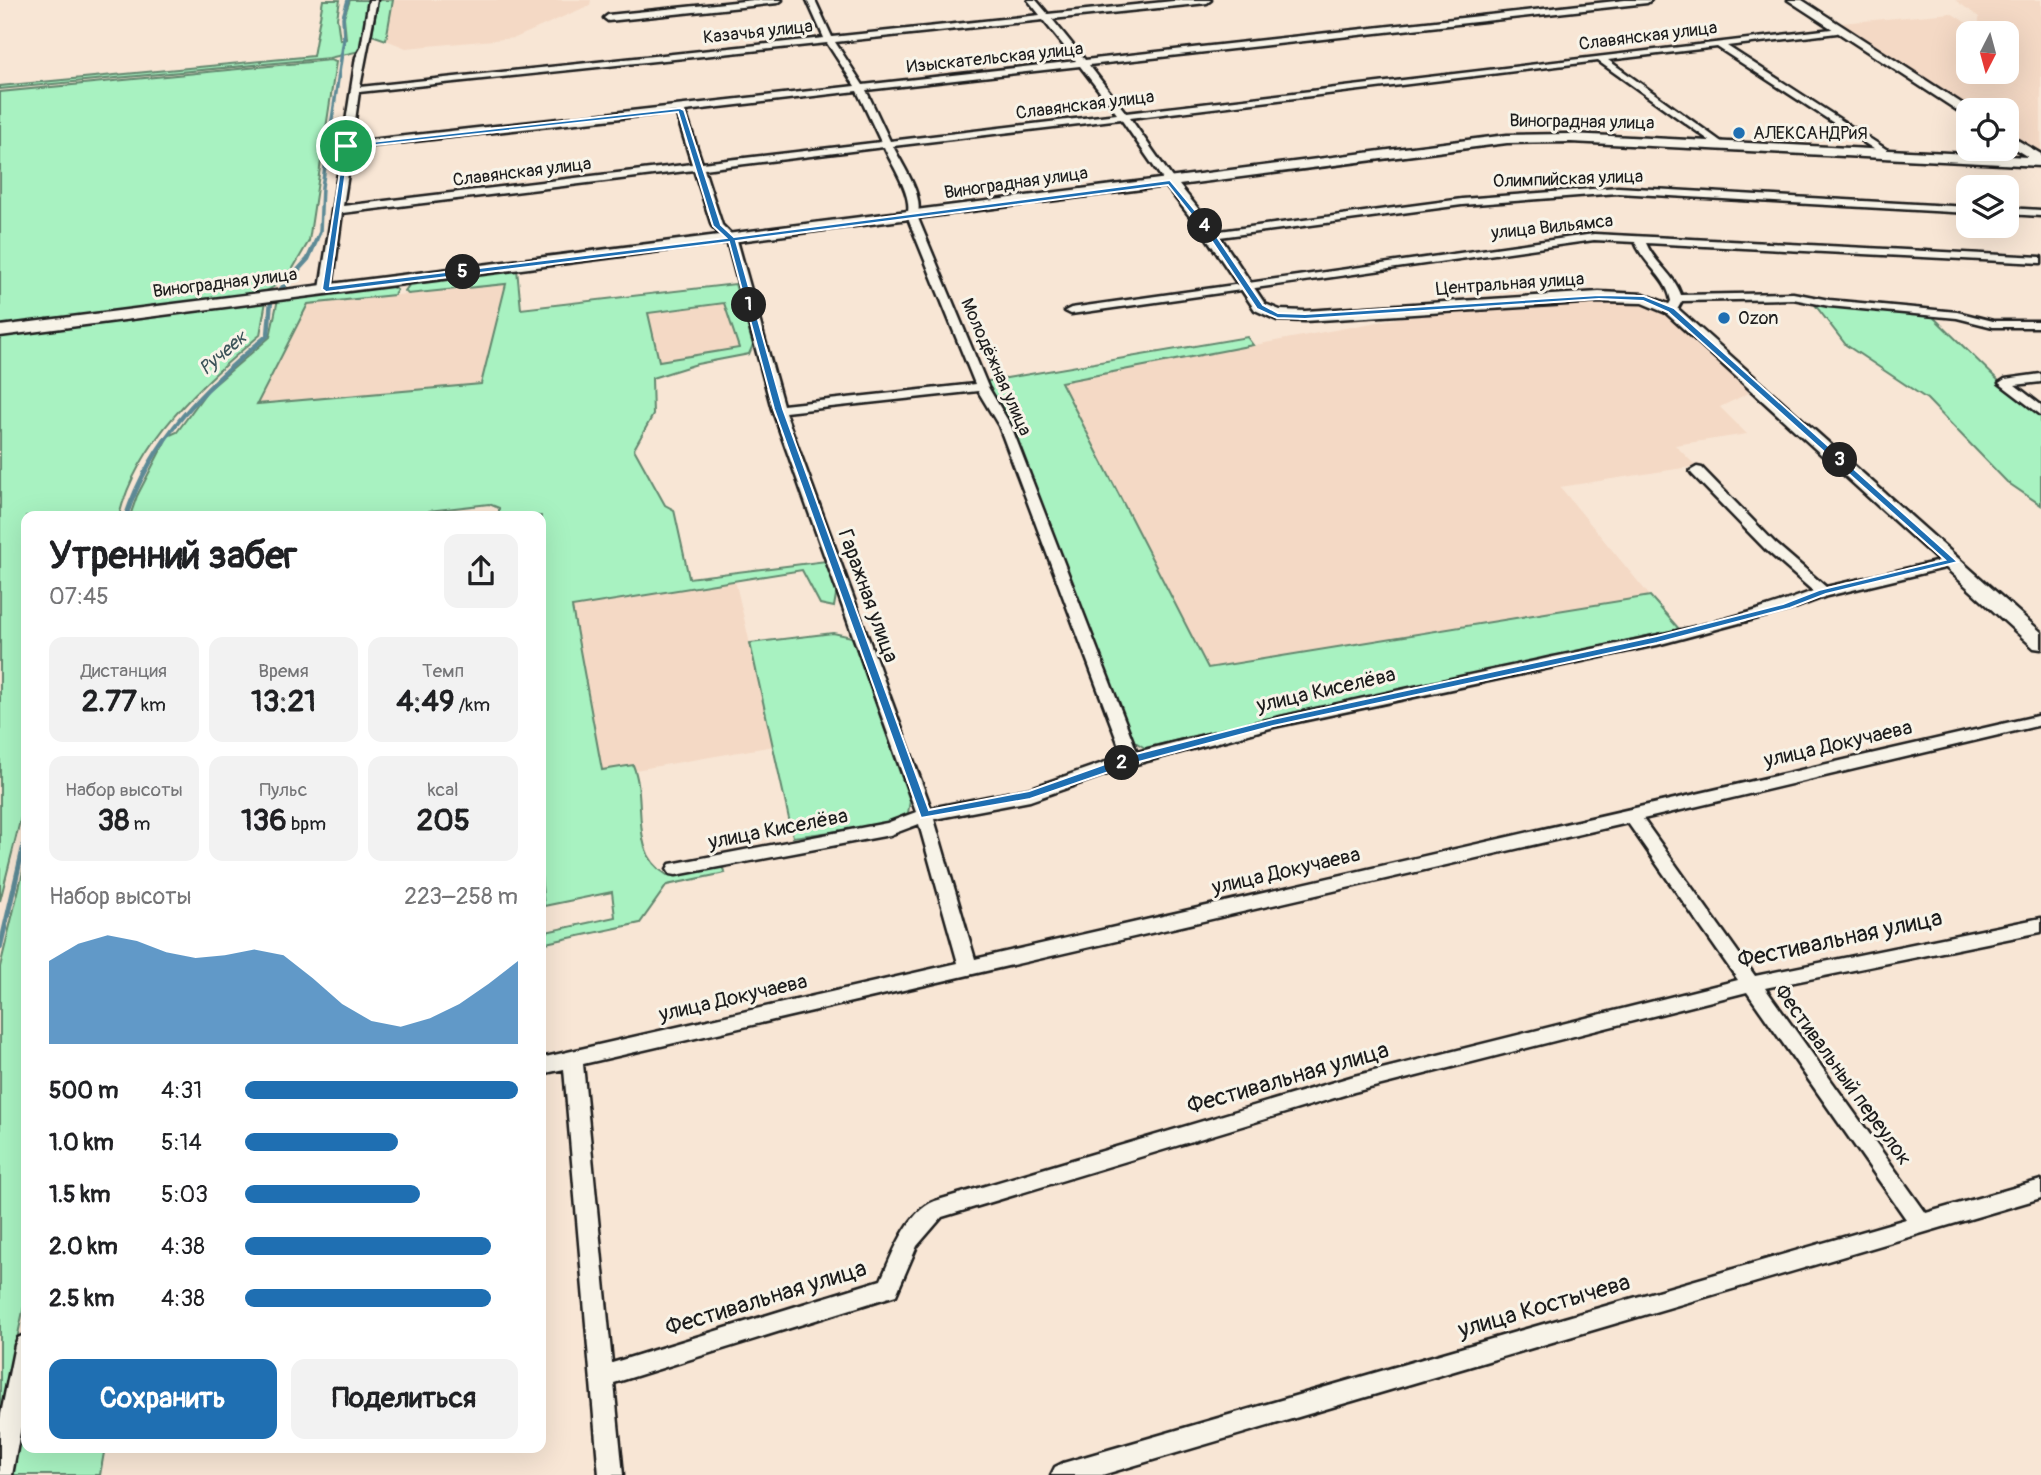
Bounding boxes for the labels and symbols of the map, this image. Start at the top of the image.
street label: Казачья улица [702,15,814,49]
street label: Славянская улица [1578,16,1718,56]
north arrow [1956,21,2020,84]
street label: Изыскательская улица [906,37,1084,79]
street label: Славянская улица [1015,85,1155,125]
street label: Виноградная улица [1509,109,1655,135]
pin [316,116,376,176]
place label: АЛЕКСАНДРиЯ [1753,122,1868,145]
marker: АЛЕКСАНДРиЯ [1731,125,1747,141]
street label: Славянская улица [452,152,592,192]
street label: Виноградная улица [943,162,1089,204]
street label: Олимпийская улица [1492,165,1644,193]
pin: 4 [1188,208,1222,244]
street label: улица Вильямса [1489,209,1614,245]
pin: 5 [446,254,480,290]
street label: Виноградная улица [152,263,298,303]
street label: Центральная улица [1435,267,1585,301]
pin: 1 [732,288,766,322]
street label: Молодёжная улица [955,295,1037,439]
place label: Ozon [1738,307,1778,330]
marker: Ozon [1716,310,1732,326]
water label: Ручеек [194,324,254,380]
pin: 3 [1822,442,1857,477]
street label: Гаражная улица [831,526,905,666]
street label: улица Киселёва [1253,661,1398,719]
street label: улица Докучаева [1760,714,1915,774]
pin: 2 [1104,746,1140,780]
street label: улица Киселёва [705,802,850,856]
street label: улица Докучаева [1208,841,1363,901]
street label: Фестивальная улица [1735,903,1945,975]
street label: улица Докучаева [655,968,810,1028]
street label: Фестивальный переулок [1768,979,1918,1171]
street label: Фестивальная улица [1184,1035,1392,1121]
street label: Фестивальная улица [662,1254,870,1342]
street label: улица Костычева [1454,1268,1633,1345]

